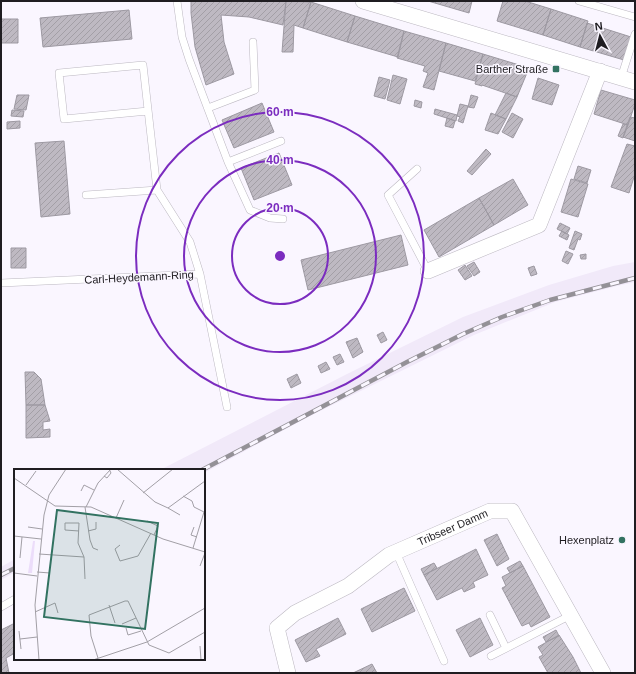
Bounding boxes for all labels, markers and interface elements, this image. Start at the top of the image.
north arrow [580,16,620,56]
text: N [594,20,604,33]
place label: Barther Straße [476,63,548,75]
marker: Barther Straße [551,64,561,74]
text: 60 m [266,105,294,119]
text: 40 m [266,153,294,167]
text: 20 m [266,201,294,215]
centre of rings [273,249,287,263]
street label: Carl-Heydemann-Ring [84,268,194,286]
inset map [14,469,205,660]
street label: Tribseer Damm [416,507,490,548]
place label: Hexenplatz [559,534,614,546]
marker: Hexenplatz [617,535,627,545]

